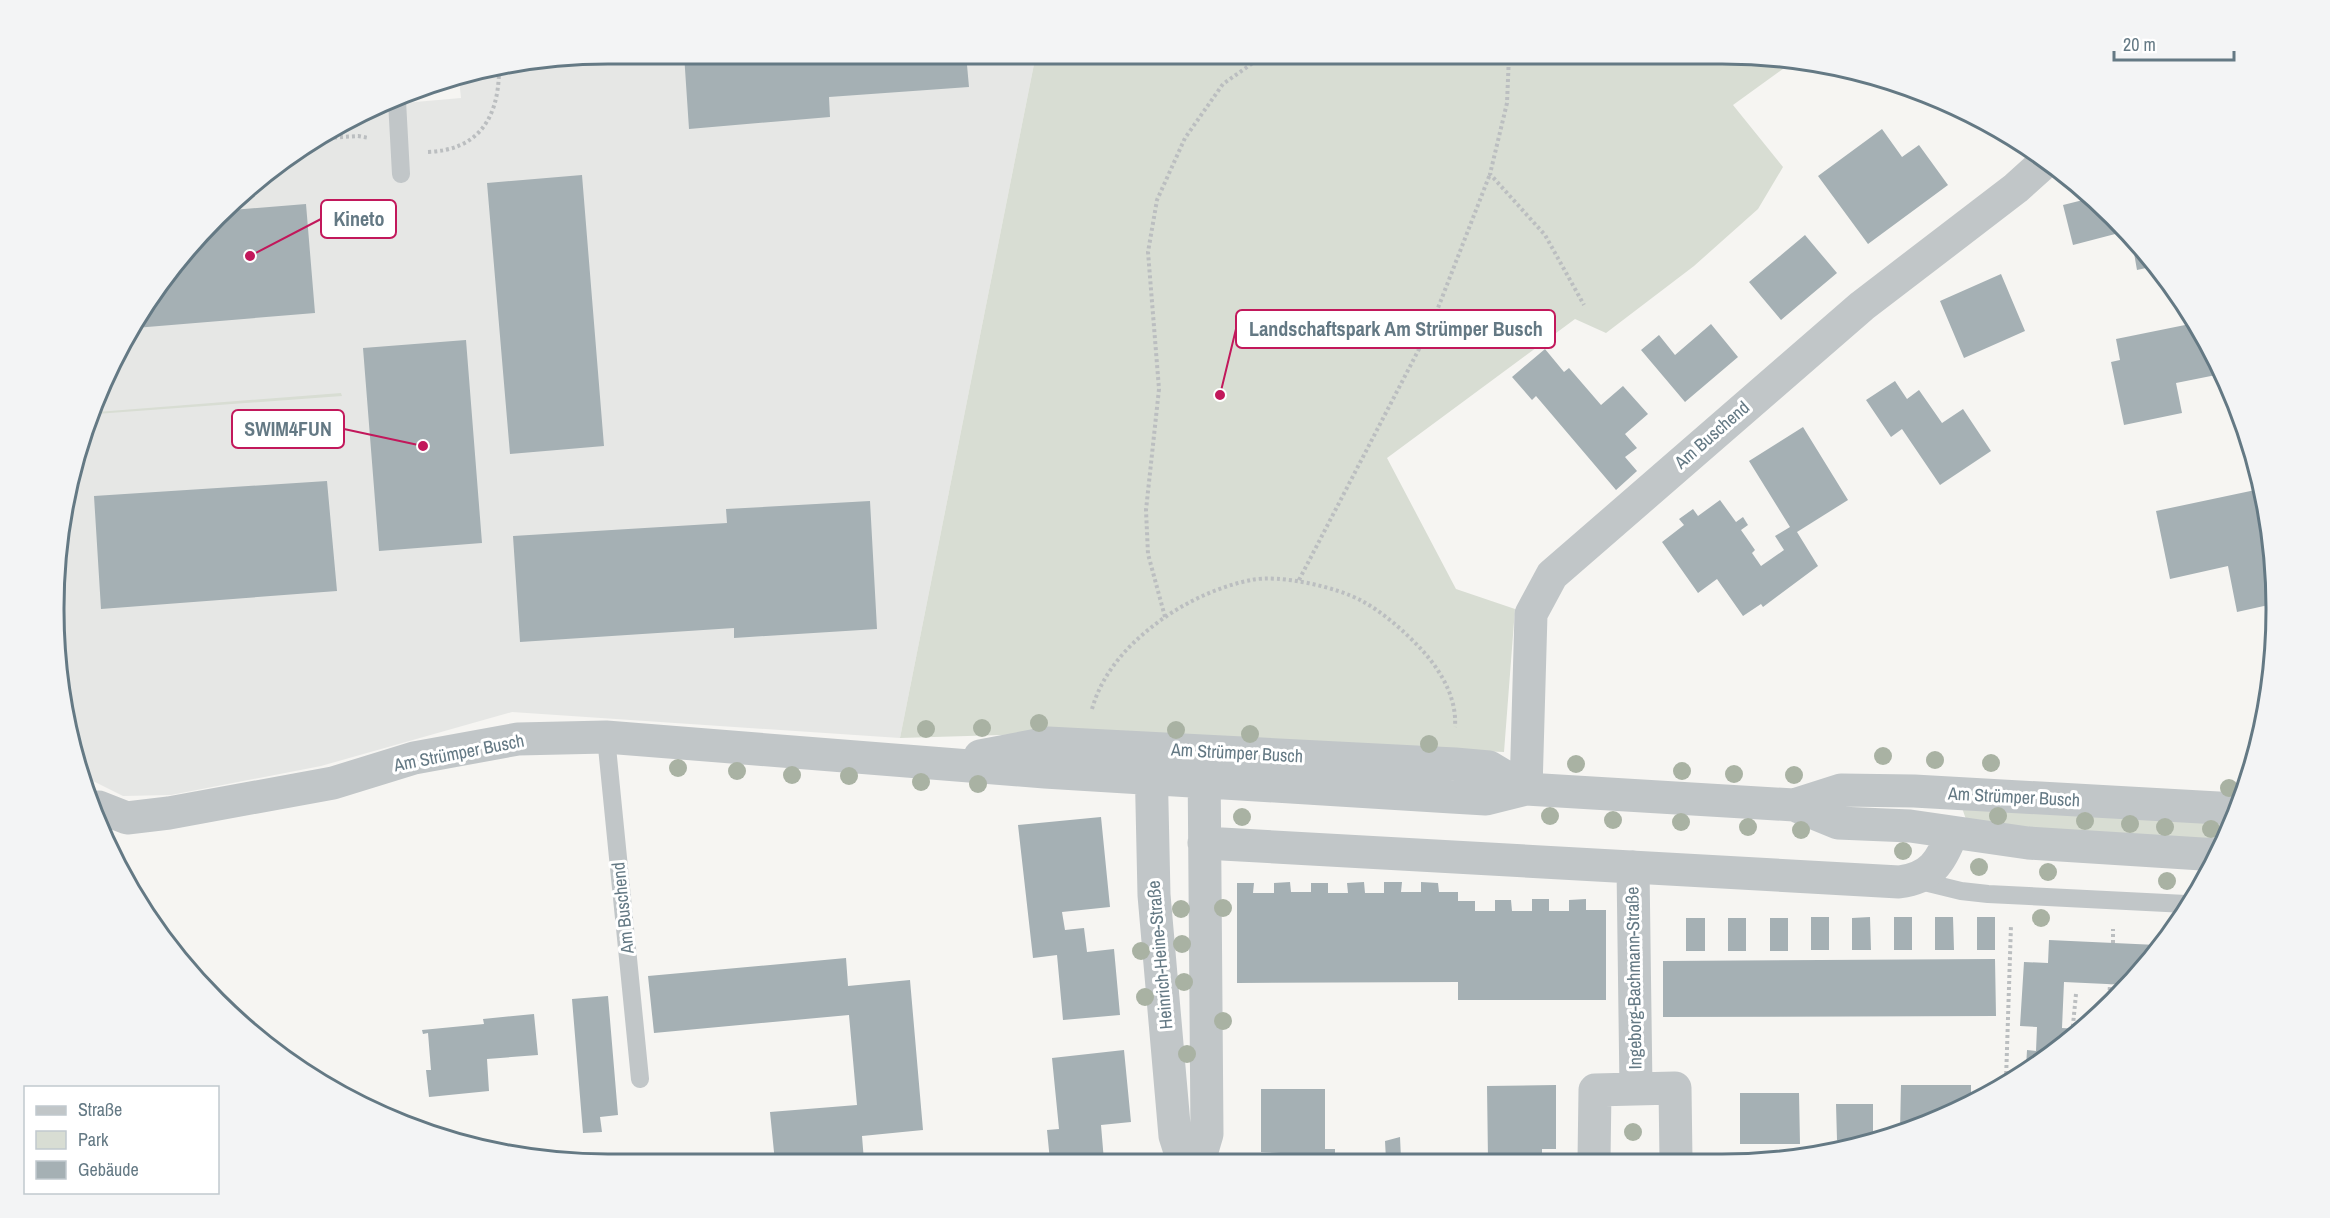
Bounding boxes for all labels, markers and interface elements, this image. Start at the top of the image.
scale bar [2114,24,2234,62]
text: 20 m [2123,32,2156,57]
callout: Kineto [321,200,396,238]
text: Kineto [333,205,385,232]
callout: Landschaftspark Am Strümper Busch [1236,310,1555,348]
text: Landschaftspark Am Strümper Busch [1249,315,1543,342]
street label: Am Buschend [1668,395,1755,475]
callout: SWIM4FUN [232,410,344,448]
text: SWIM4FUN [244,415,332,442]
street label: Am Strümper Busch [391,728,526,778]
street label: Am Strümper Busch [1169,737,1304,768]
street label: Am Strümper Busch [1946,781,2081,812]
street label: Am Buschend [605,861,640,956]
street label: Heinrich-Heine-Straße [1141,880,1178,1030]
street label: Ingeborg-Bachmann-Straße [1619,886,1648,1070]
legend [24,1086,219,1194]
text: Straße [78,1097,122,1122]
text: Park [78,1127,109,1152]
text: Gebäude [78,1157,139,1182]

